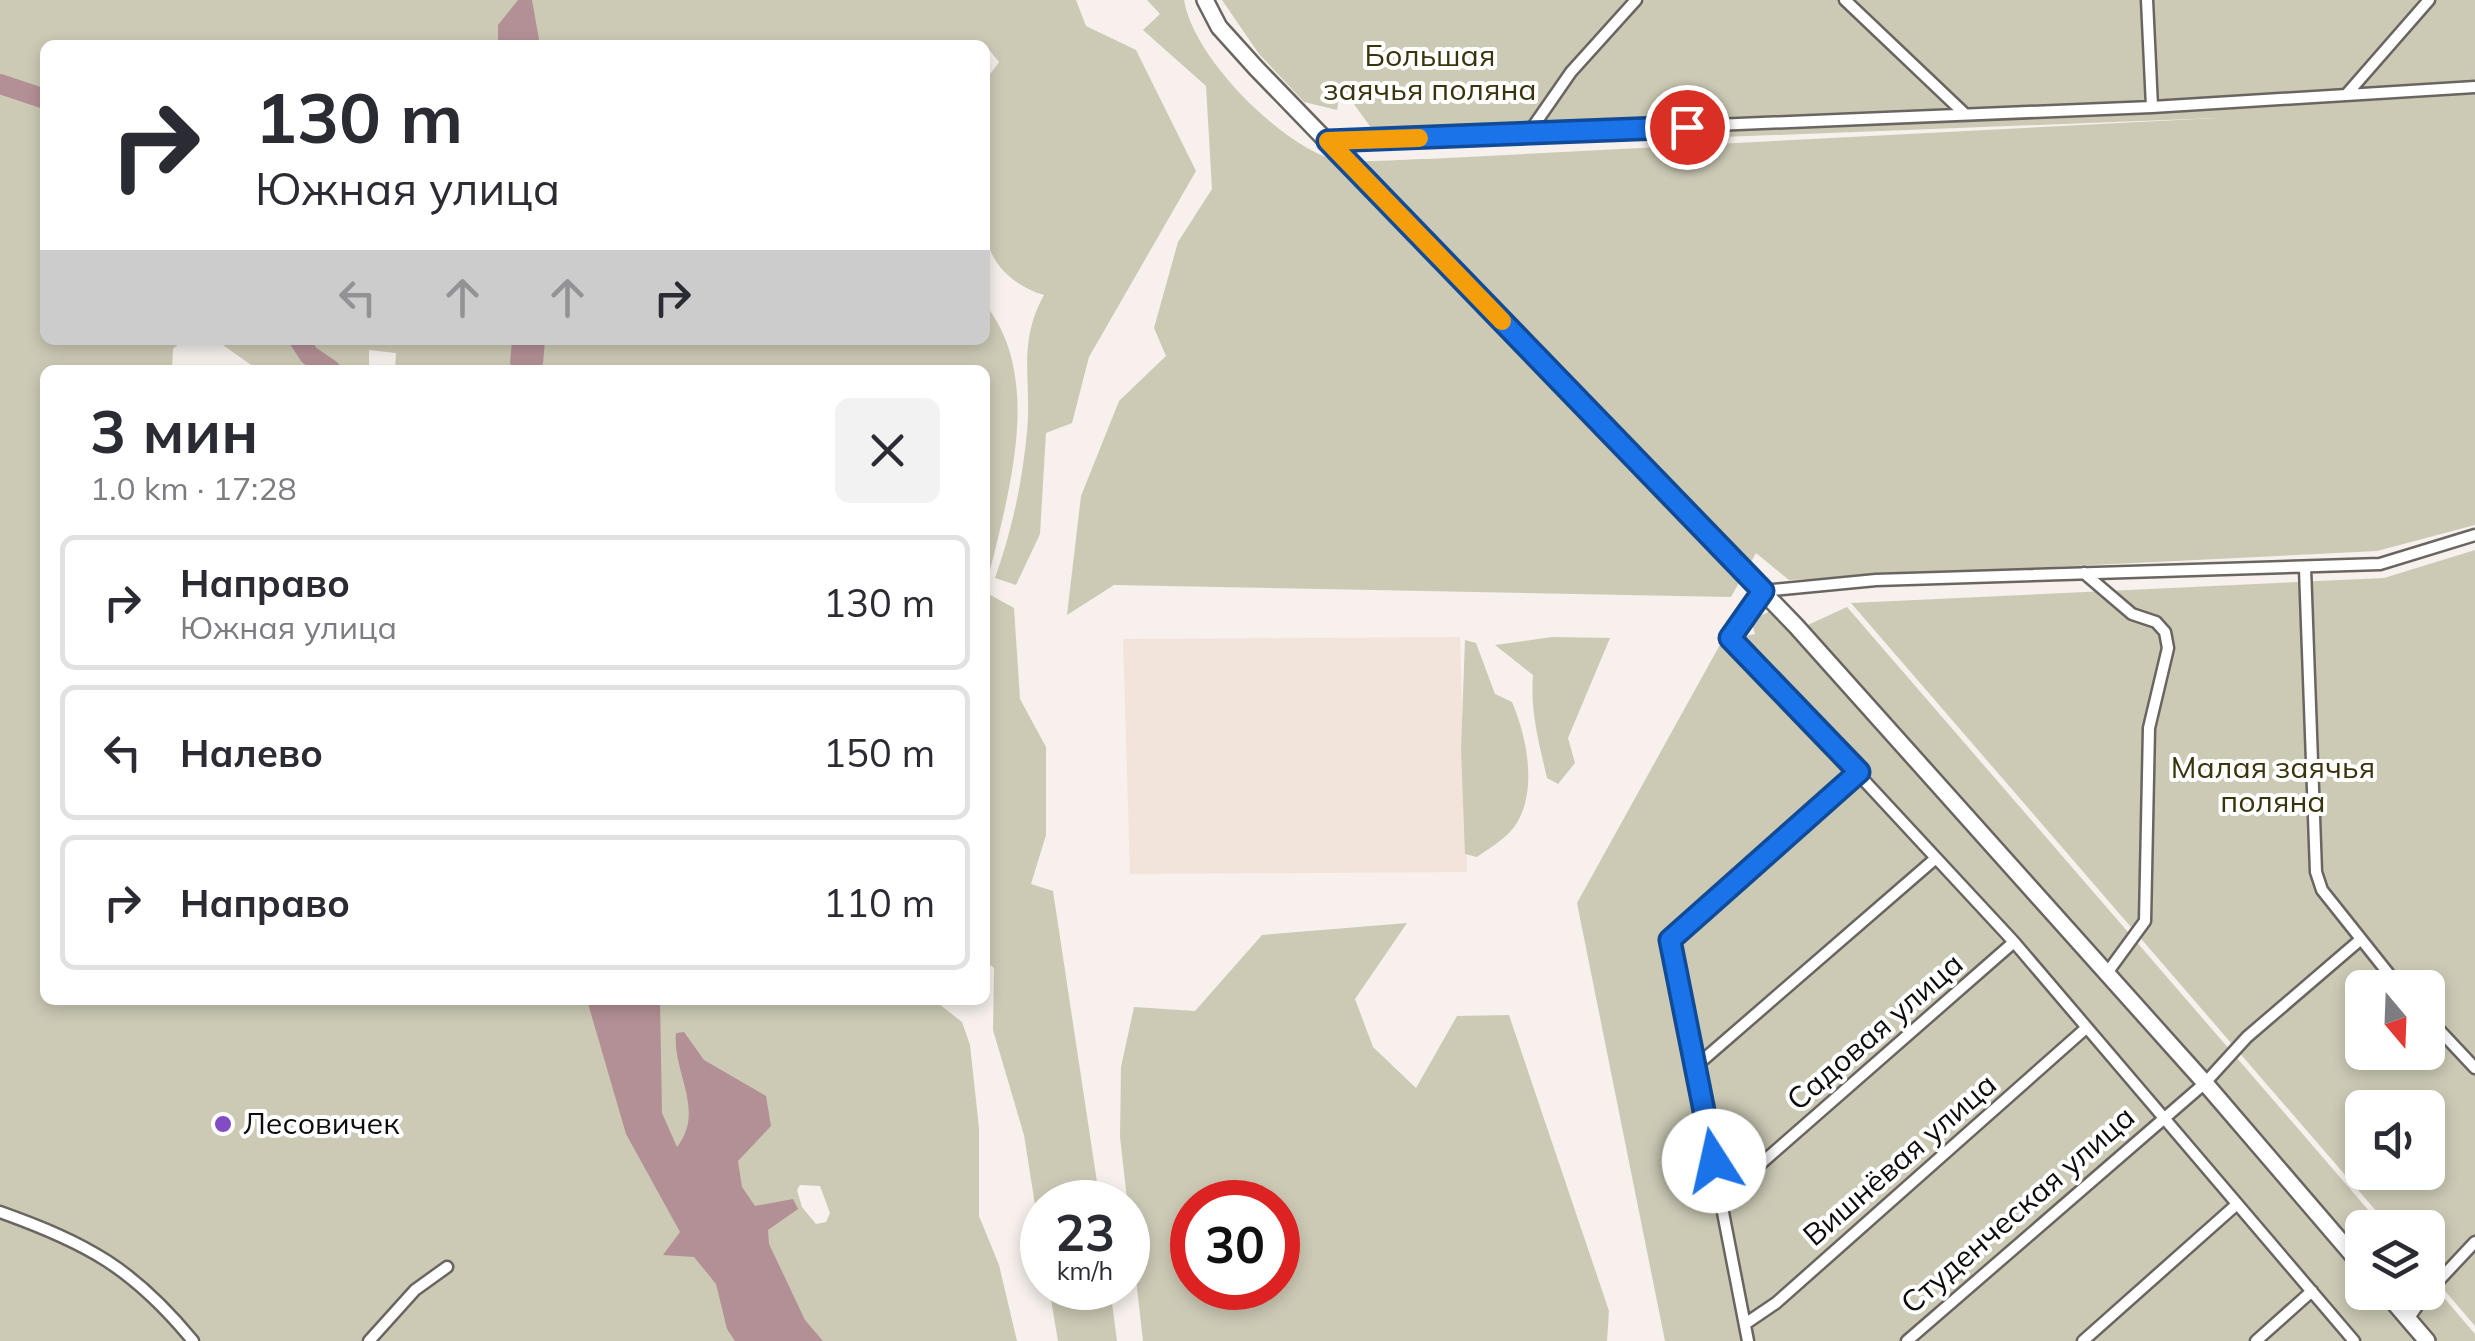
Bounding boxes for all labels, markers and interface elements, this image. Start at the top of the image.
park label: Большая заячья поляна [1323,36,1537,108]
text: 130 m [255,73,463,161]
icon: right [90,80,220,210]
pin [1645,85,1730,170]
icon: arrive [1660,100,1715,155]
text: Южная улица [255,160,560,216]
icon: left [330,270,385,325]
icon: ahead [435,270,490,325]
icon: ahead [540,270,595,325]
icon: right [645,270,700,325]
text: 3 мин [90,393,258,468]
button: close [835,398,940,503]
text: 1.0 km · 17:28 [90,468,297,508]
text: Направо [180,559,350,607]
icon: right [95,575,150,630]
text: 130 m [823,579,935,627]
text: Южная улица [180,607,397,647]
icon: left [95,725,150,780]
text: Налево [180,729,323,777]
text: 150 m [823,729,935,777]
park label: Малая заячья поляна [2171,748,2375,820]
icon: right [95,875,150,930]
text: Направо [180,879,350,927]
text: 110 m [823,879,935,927]
street label: Садовая улица [1779,944,1970,1118]
north arrow [2345,970,2445,1070]
map controls [2345,970,2445,1310]
street label: Вишнёвая улица [1795,1065,2004,1254]
button: sound [2345,1090,2445,1190]
street label: Студенческая улица [1893,1097,2142,1321]
place label: Лесовичек [243,1104,400,1142]
position arrow [1662,1109,1766,1213]
marker: Лесовичек [212,1113,234,1135]
speed limit sign: 30 [1170,1180,1300,1310]
text: 23 [1055,1201,1115,1264]
button: layers [2345,1210,2445,1310]
text: km/h [1057,1255,1113,1286]

